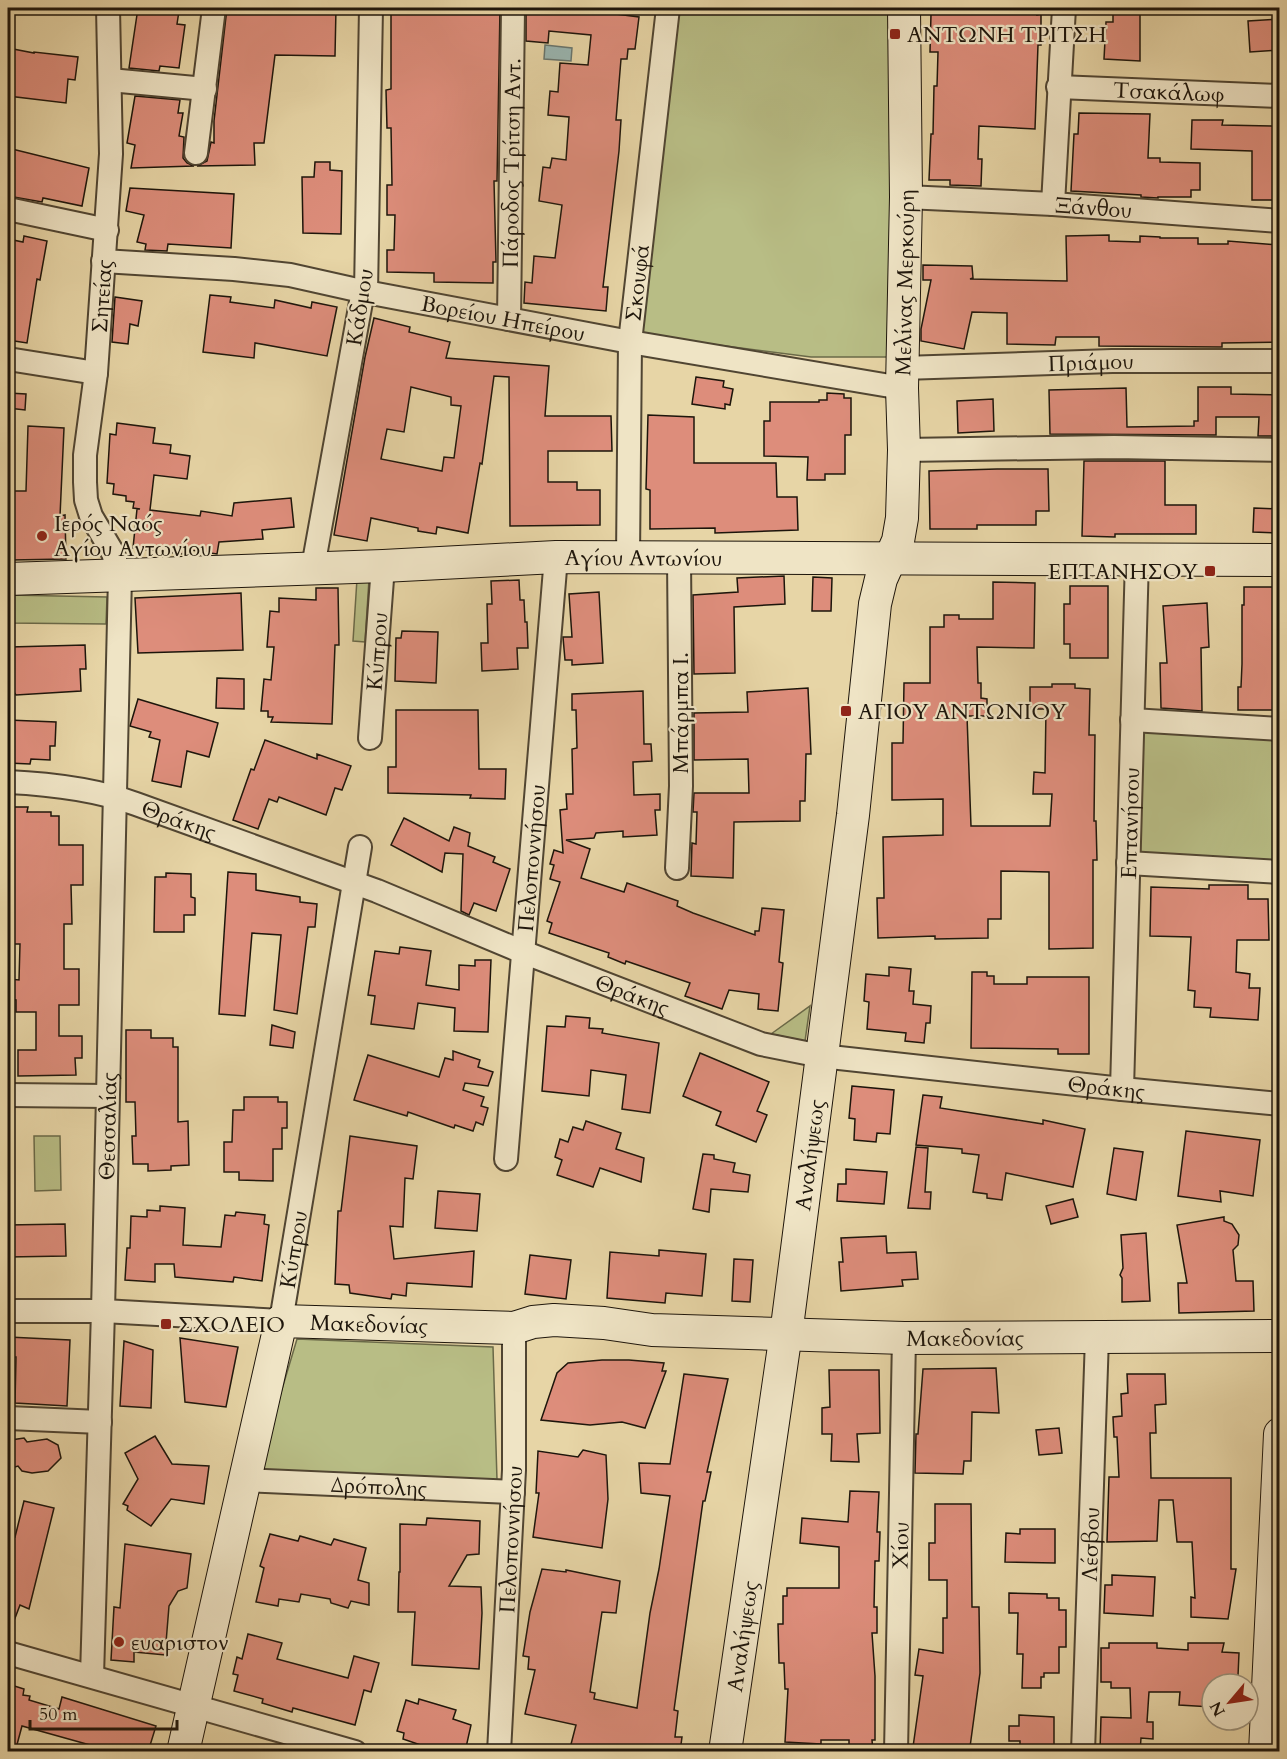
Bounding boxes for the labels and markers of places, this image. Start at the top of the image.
place label: ΑΝΤΩΝΗ ΤΡΙΤΣΗ [907,20,1107,50]
marker: ΑΝΤΩΝΗ ΤΡΙΤΣΗ [888,27,902,41]
place label: Ιερός Ναός Αγίου Αντωνίου [54,509,212,564]
marker: Ιερός Ναός Αγίου Αντωνίου [35,529,49,543]
place label: ΕΠΤΑΝΗΣΟΥ [1048,557,1199,587]
marker: ΕΠΤΑΝΗΣΟΥ [1203,564,1217,578]
place label: ΑΓΙΟΥ ΑΝΤΩΝΙΟΥ [858,697,1067,727]
marker: ΑΓΙΟΥ ΑΝΤΩΝΙΟΥ [839,704,853,718]
place label: ΣΧΟΛΕΙΟ [178,1310,285,1340]
marker: ΣΧΟΛΕΙΟ [159,1317,173,1331]
place label: ευαριστον [131,1628,229,1658]
marker: ευαριστον [112,1635,126,1649]

